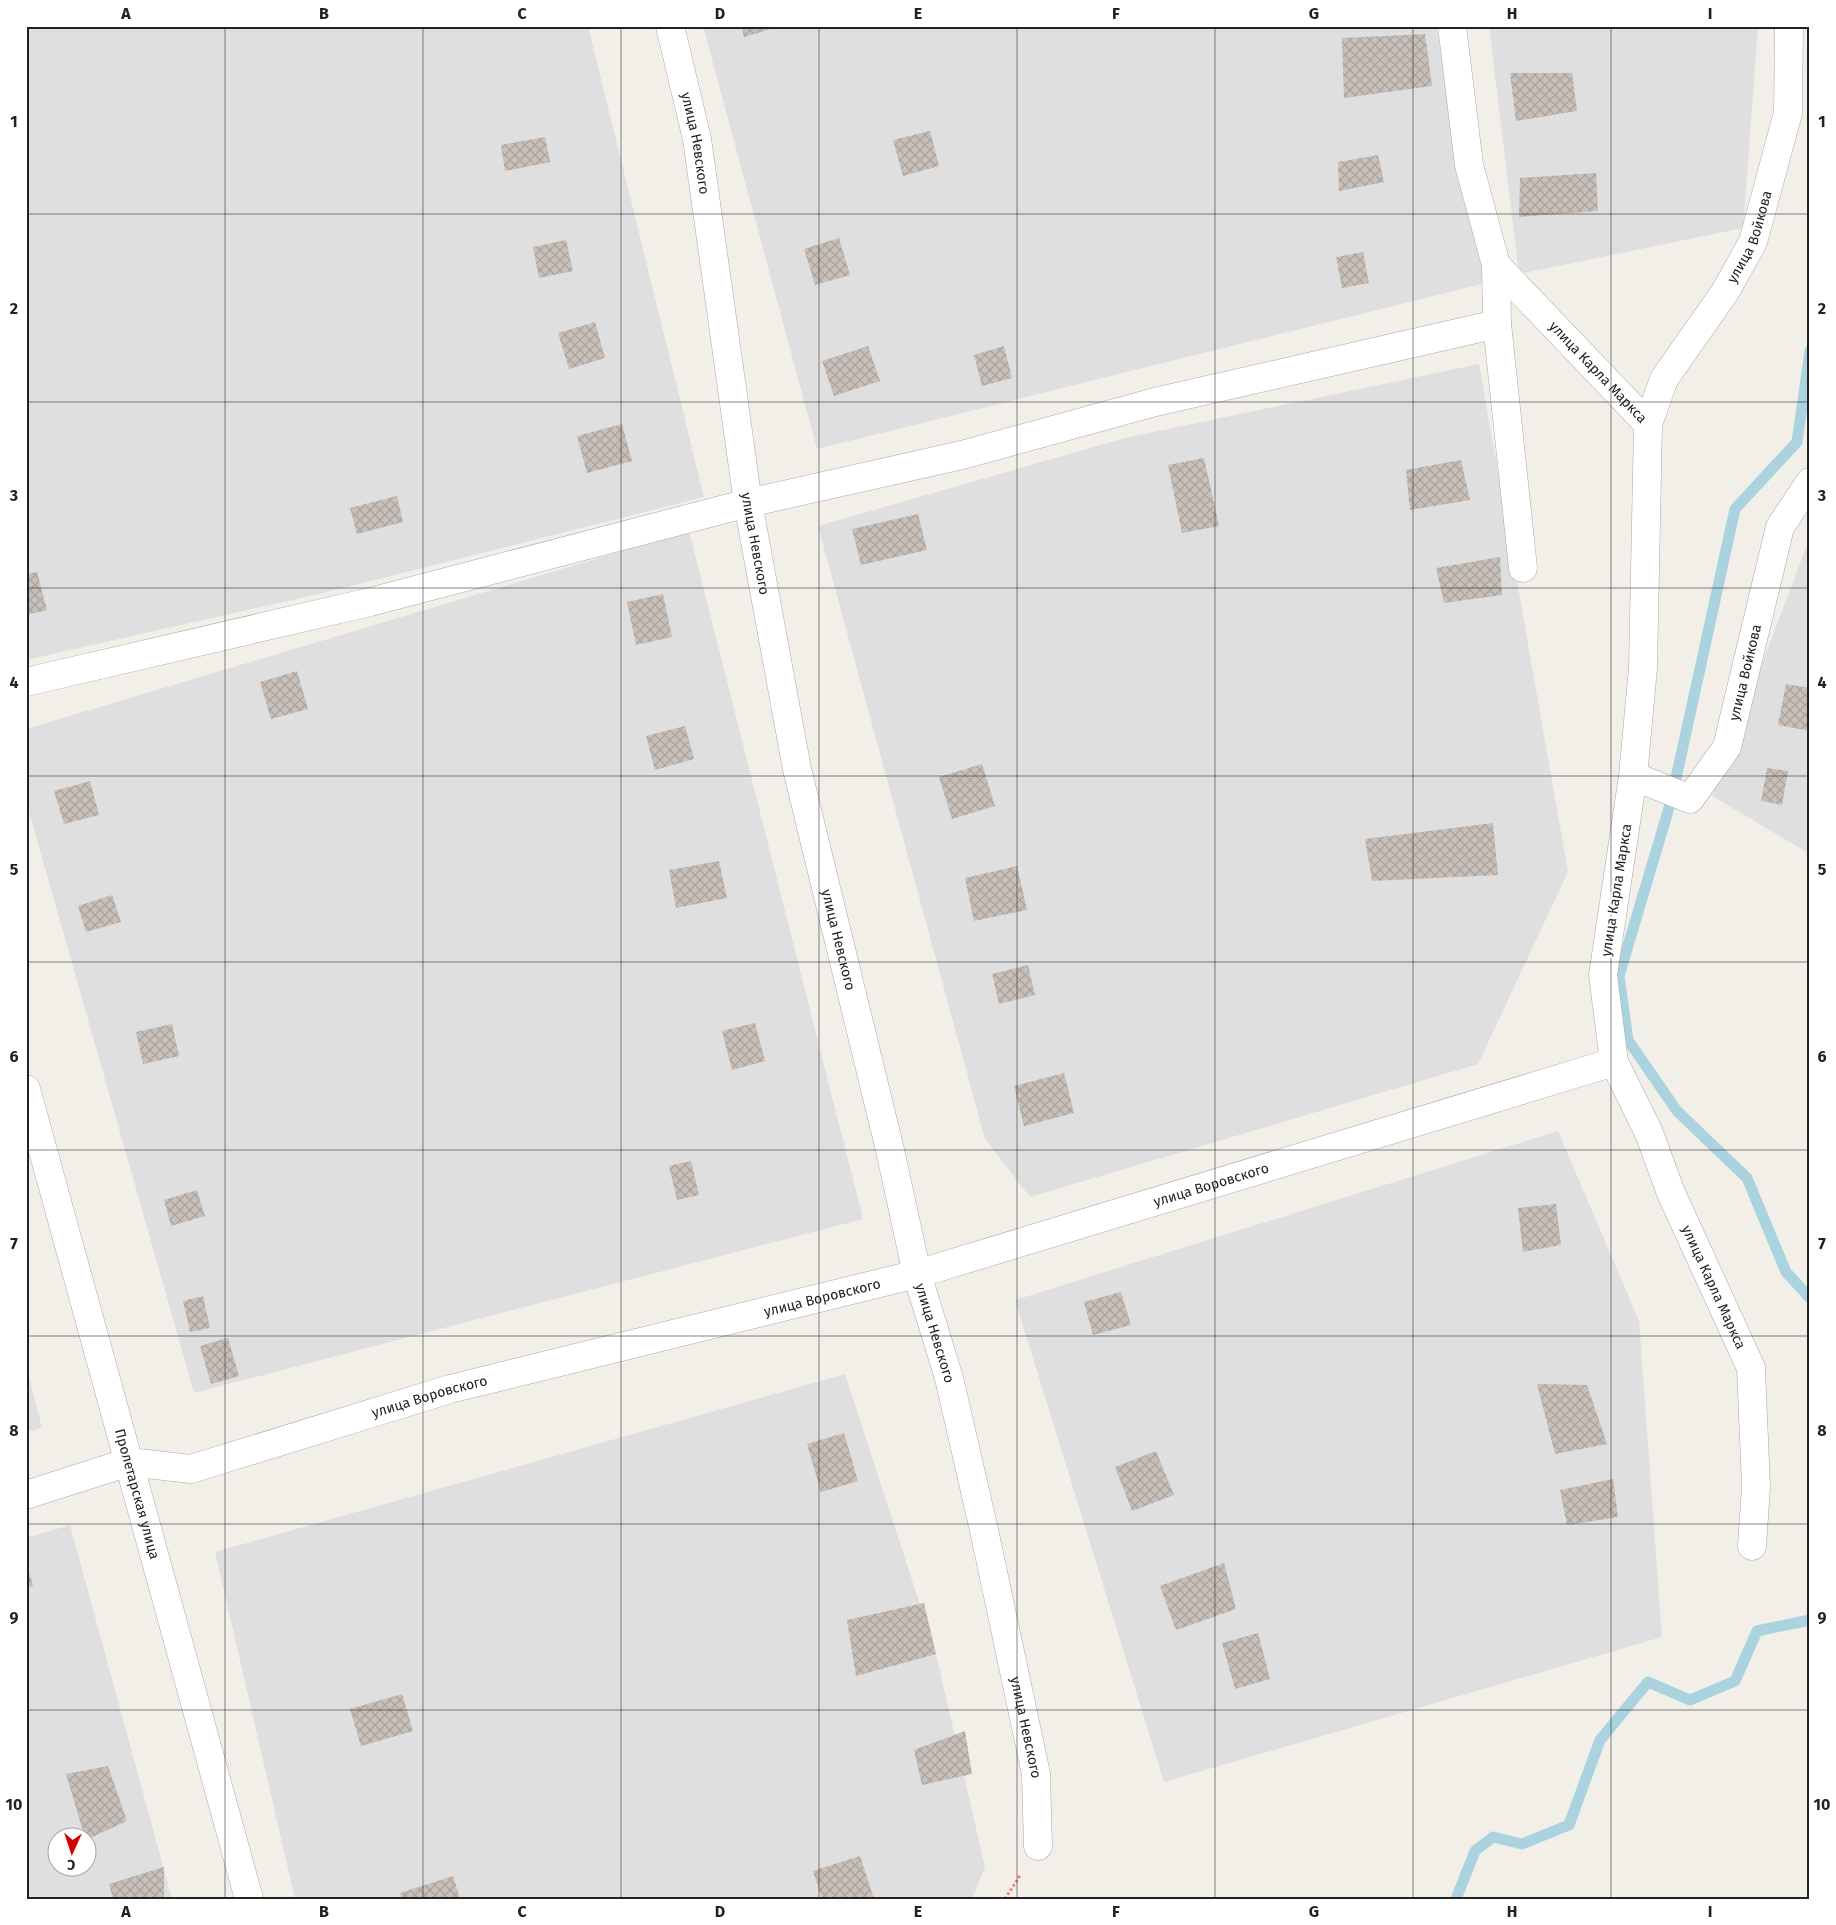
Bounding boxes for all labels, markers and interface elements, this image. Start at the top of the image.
text: A [120,4,131,23]
text: B [319,4,329,23]
text: C [517,4,527,23]
text: D [715,4,725,23]
text: E [914,4,922,23]
text: F [1112,4,1120,23]
text: G [1309,4,1319,23]
text: H [1507,4,1517,23]
text: I [1708,4,1712,23]
street label: улица Невского [677,90,713,195]
text: 1 [10,112,18,131]
text: 1 [1818,112,1826,131]
street label: улица Войкова [1724,189,1776,286]
text: 2 [10,299,18,318]
text: 2 [1818,299,1826,318]
street label: улица Карла Маркса [1545,318,1650,427]
text: 3 [9,486,18,505]
text: 3 [1817,486,1826,505]
street label: улица Невского [738,491,773,596]
street label: улица Войкова [1726,623,1765,722]
text: 4 [9,673,19,692]
text: 4 [1817,673,1827,692]
street label: улица Карла Маркса [1598,822,1635,958]
text: 5 [10,860,19,879]
text: 5 [1818,860,1827,879]
street label: улица Невского [818,888,859,992]
text: 6 [9,1047,19,1066]
text: 6 [1817,1047,1827,1066]
street label: улица Воровского [1152,1159,1271,1211]
street label: улица Карла Маркса [1678,1223,1749,1352]
text: 7 [10,1234,18,1253]
text: 7 [1818,1234,1826,1253]
street label: улица Воровского [762,1275,883,1320]
street label: улица Невского [911,1281,958,1385]
street label: улица Воровского [370,1372,489,1422]
text: 8 [9,1421,19,1440]
text: 8 [1817,1421,1827,1440]
street label: Пролетарская улица [111,1427,163,1561]
text: 9 [10,1608,19,1627]
text: 9 [1818,1608,1827,1627]
street label: улица Невского [1006,1675,1044,1779]
text: 10 [6,1795,22,1814]
text: 10 [1814,1795,1830,1814]
north arrow [48,1828,98,1878]
text: С [67,1856,76,1873]
text: A [120,1902,131,1921]
text: B [319,1902,329,1921]
text: C [517,1902,527,1921]
text: D [715,1902,725,1921]
text: E [914,1902,922,1921]
text: F [1112,1902,1120,1921]
text: G [1309,1902,1319,1921]
text: H [1507,1902,1517,1921]
text: I [1708,1902,1712,1921]

